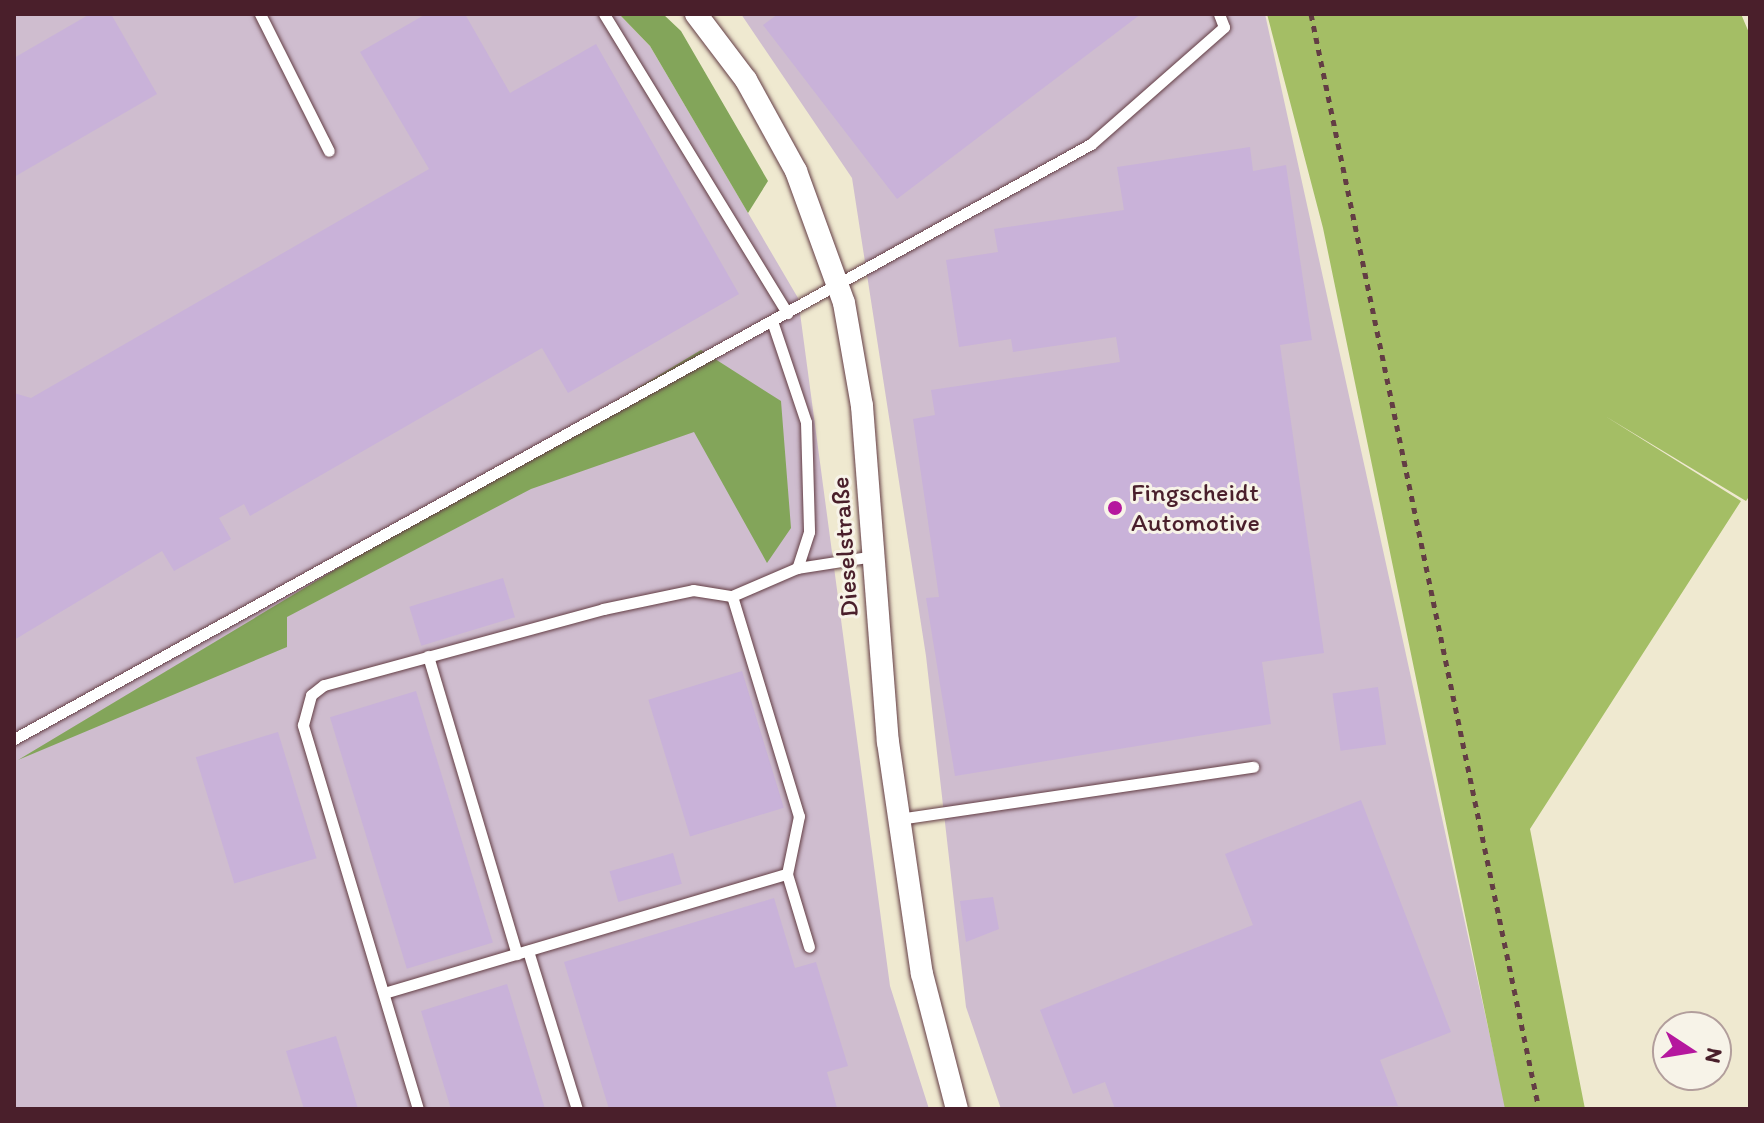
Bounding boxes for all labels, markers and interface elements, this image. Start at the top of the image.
street label: Dieselstraße [825,476,865,618]
place label: Fingscheidt Automotive [1131,477,1260,538]
marker: Fingscheidt Automotive [1106,499,1124,517]
north arrow [1652,1011,1732,1091]
text: N [1699,1046,1729,1066]

